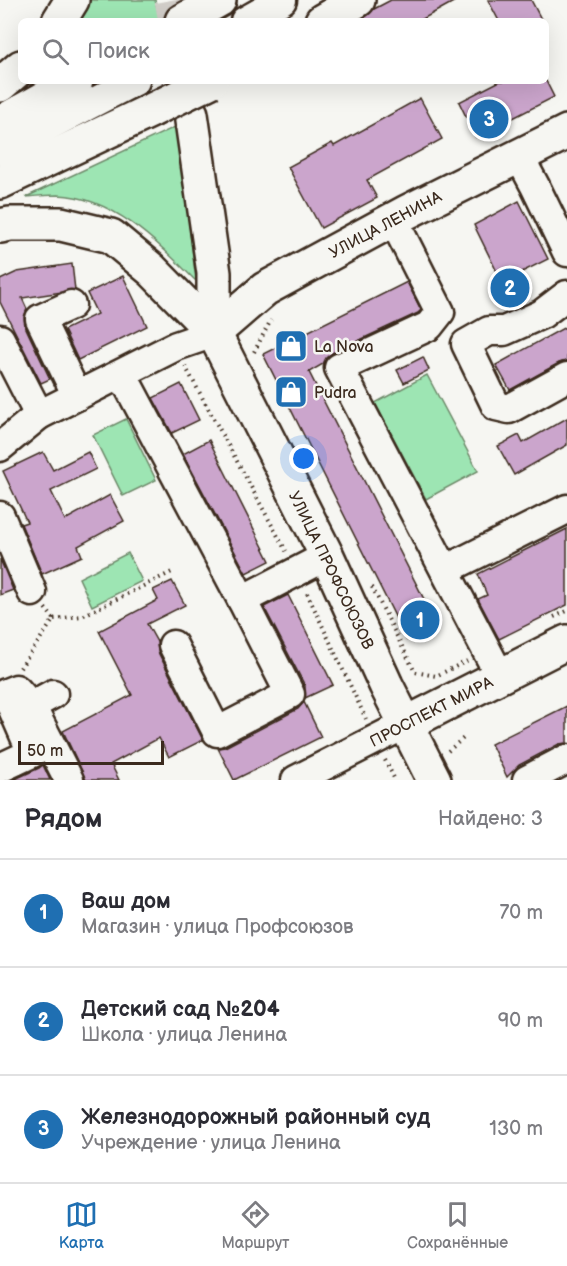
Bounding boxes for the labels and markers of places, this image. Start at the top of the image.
pin: 3 [470,96,508,142]
pin: 2 [490,266,530,310]
shop icon: La Nova [273,328,309,364]
place label: La Nova [314,338,374,357]
shop icon: Pudra [273,374,309,410]
place label: Pudra [314,384,357,403]
pin: 1 [400,598,440,642]

